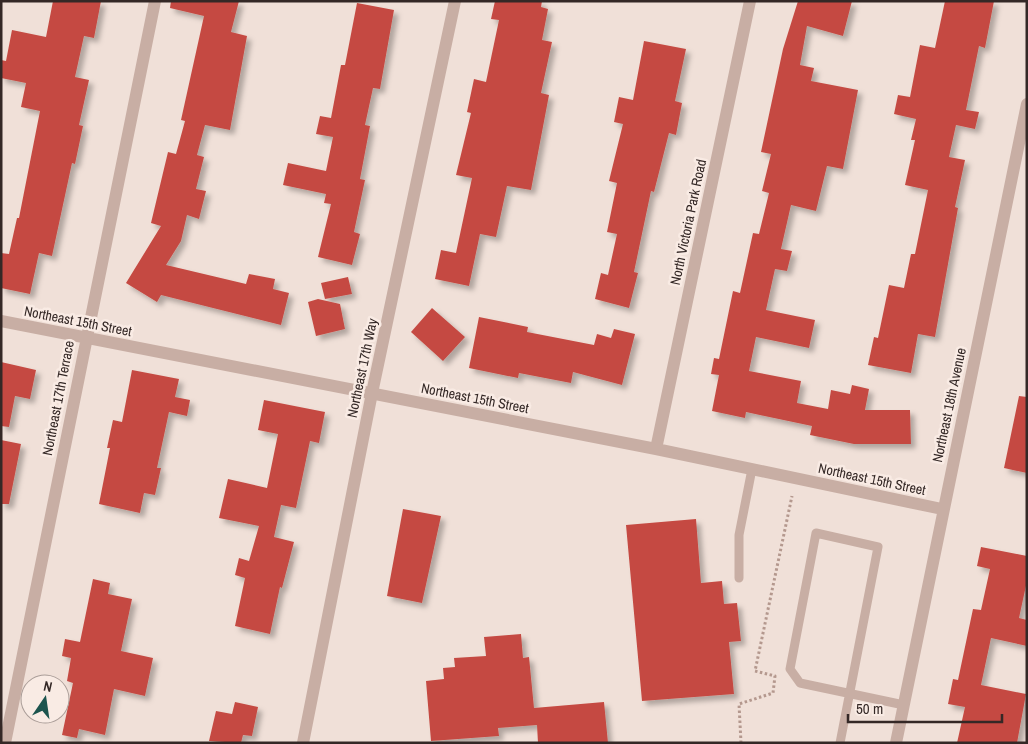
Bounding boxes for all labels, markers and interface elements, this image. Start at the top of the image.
street label: North Victoria Park Road [666,157,710,287]
street label: Northeast 15th Street [23,302,133,340]
street label: Northeast 17th Way [343,316,381,419]
street label: Northeast 17th Terrace [38,339,78,457]
street label: Northeast 18th Avenue [928,346,970,464]
street label: Northeast 15th Street [420,379,530,417]
street label: Northeast 15th Street [817,459,927,499]
north arrow [20,674,70,724]
text: N [42,677,54,696]
scale bar [848,692,1002,724]
text: 50 m [856,698,883,719]

